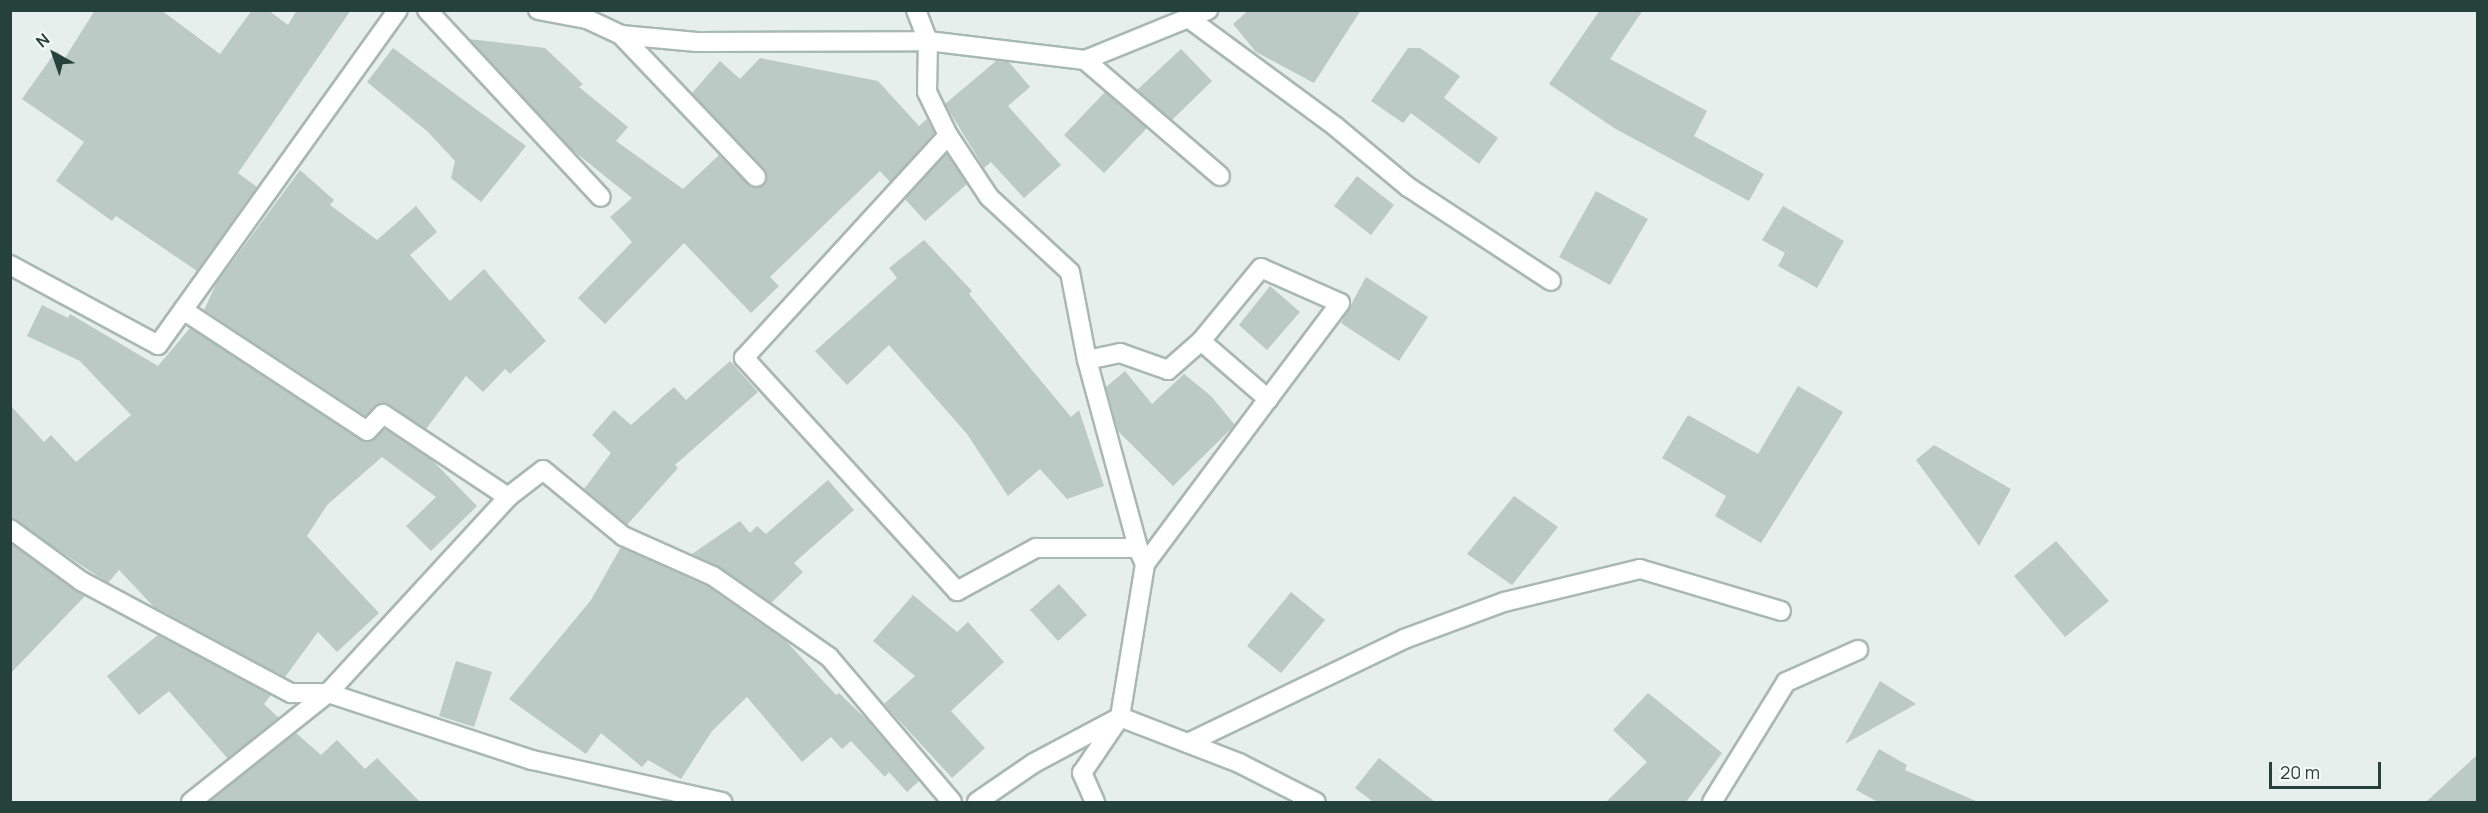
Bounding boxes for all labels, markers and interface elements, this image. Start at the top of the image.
north arrow [24,24,84,84]
text: N [31,28,54,52]
scale bar [2272,750,2384,788]
text: 20 m [2280,760,2320,784]

